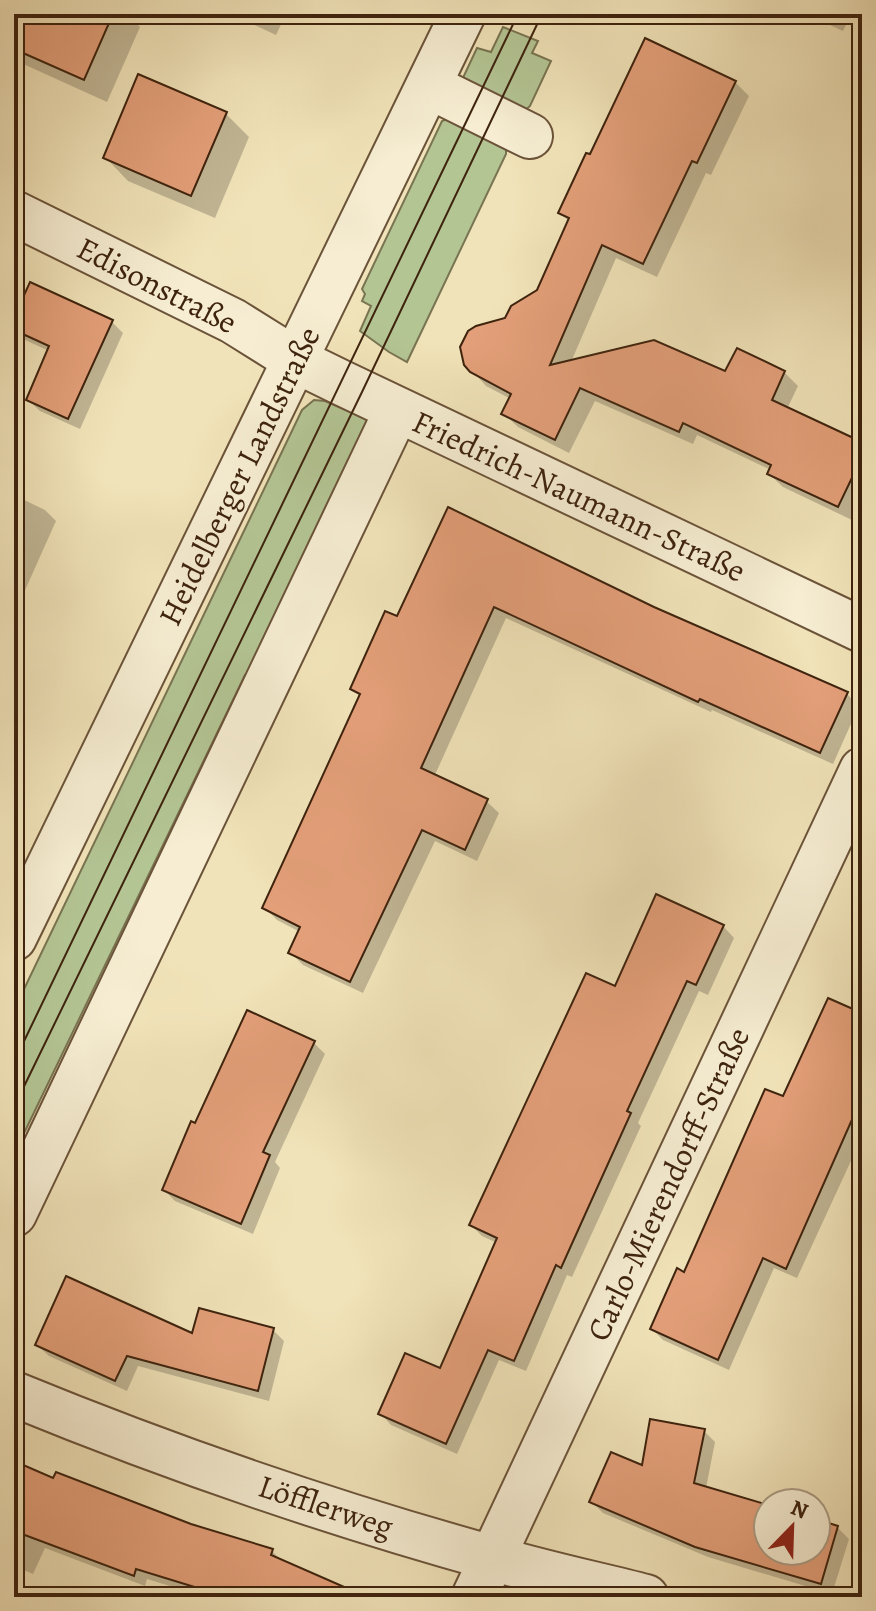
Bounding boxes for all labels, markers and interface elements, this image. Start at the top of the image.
street label: Edisonstraße [69,226,245,344]
street label: Heidelberger Landstraße [147,319,331,633]
street label: Friedrich-Naumann-Straße [405,399,753,593]
street label: Carlo-Mierendorff-Straße [576,1020,760,1348]
street label: Löfflerweg [253,1464,399,1548]
north arrow [752,1487,832,1567]
text: N [786,1493,813,1526]

